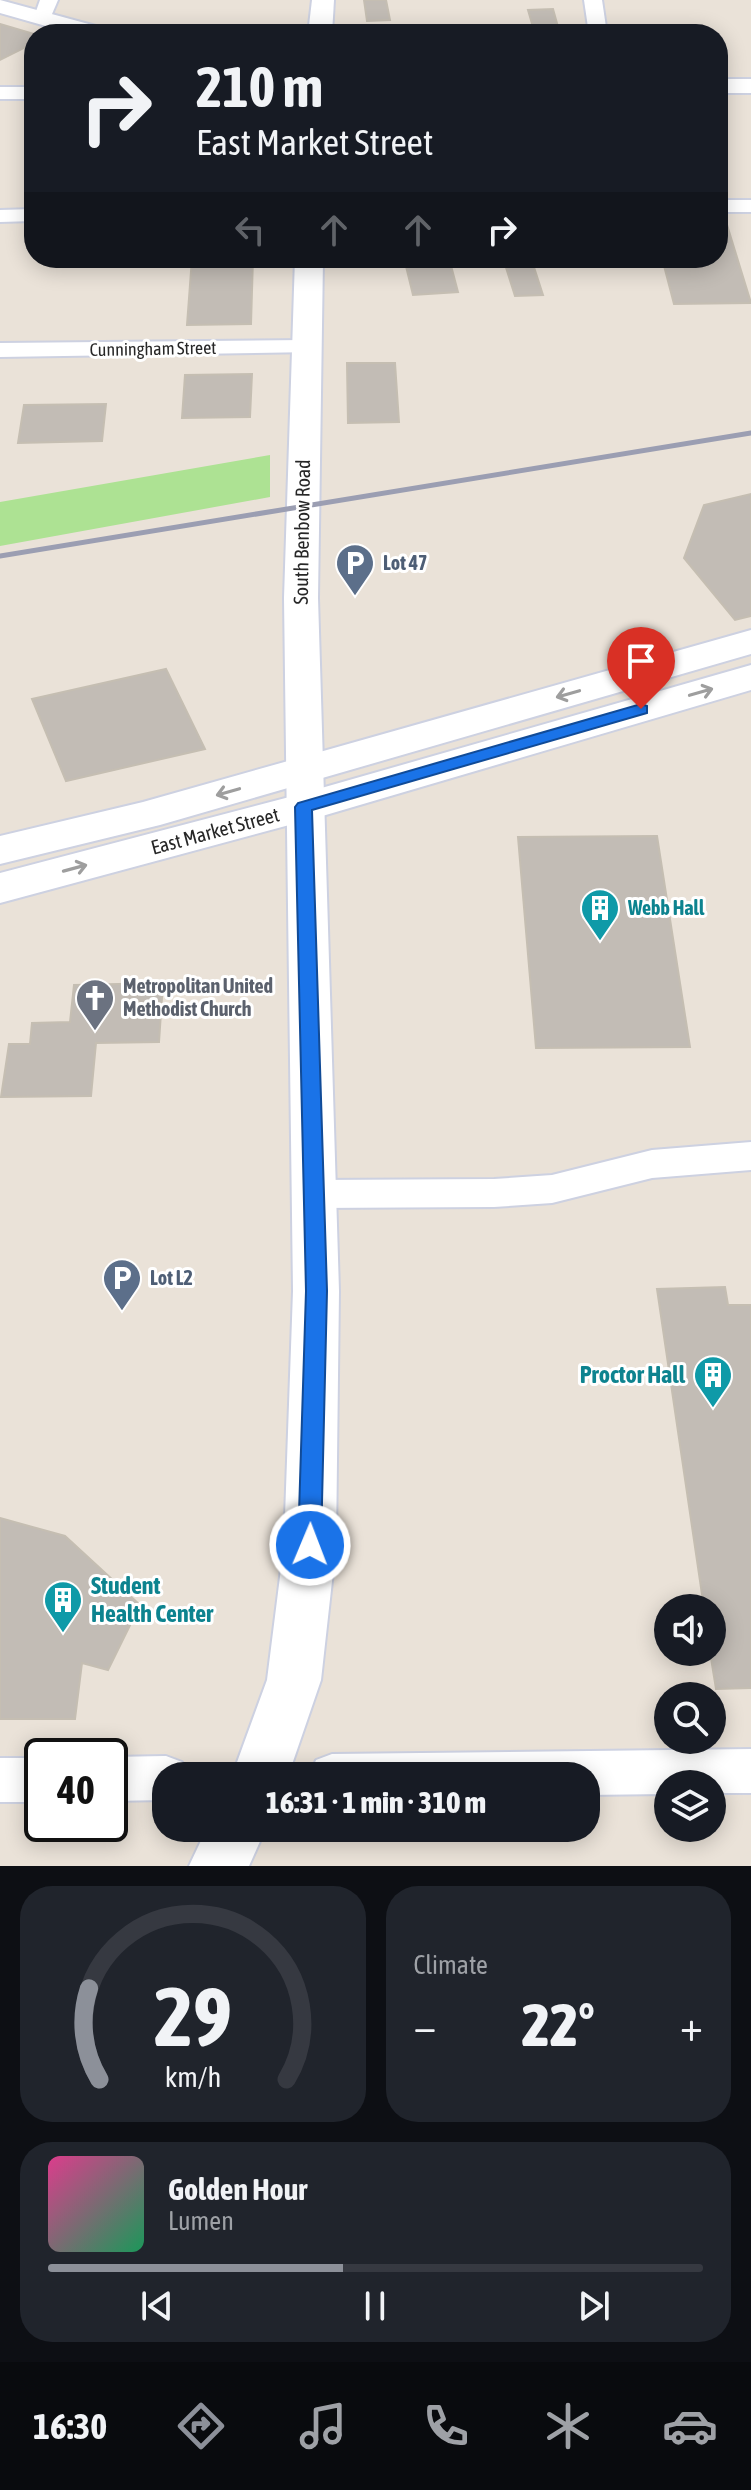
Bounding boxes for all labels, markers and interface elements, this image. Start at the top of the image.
text: 210 m [196,55,323,119]
icon: right [64,56,168,160]
text: East Market Street [196,121,433,163]
icon: left [228,208,272,252]
icon: ahead [312,208,356,252]
icon: ahead [396,208,440,252]
icon: right [480,208,524,252]
street label: Cunningham Street [89,337,217,360]
street label: South Benbow Road [289,459,314,605]
parking icon: Lot 47 [334,542,376,597]
place label: Lot 47 [383,551,427,574]
pin [607,627,675,709]
icon: arrive [619,639,663,683]
one-way arrow [688,684,714,699]
one-way arrow [556,687,582,702]
one-way arrow [216,785,242,800]
street label: East Market Street [148,802,282,859]
one-way arrow [62,859,88,874]
building icon: Webb Hall [579,887,621,942]
place label: Webb Hall [627,896,705,919]
place label: Metropolitan United Methodist Church [123,974,273,1020]
church icon: Metropolitan United Methodist Church [74,977,116,1032]
parking icon: Lot L2 [101,1257,143,1312]
place label: Lot L2 [150,1266,193,1289]
building icon: Proctor Hall [692,1354,734,1409]
place label: Proctor Hall [580,1361,686,1388]
position arrow [268,1503,352,1587]
place label: Student Health Center [91,1572,214,1627]
building icon: Student Health Center [42,1579,84,1634]
map controls [654,1594,726,1842]
button: sound [654,1594,726,1666]
button: search [654,1682,726,1754]
speed limit sign: 40 [24,1738,128,1842]
button: layers [654,1770,726,1842]
text: 16:31 · 1 min · 310 m [266,1785,486,1819]
text: Climate [414,1950,488,1980]
text: 29 [154,1968,232,2064]
text: 22° [522,1990,595,2059]
text: − [414,2000,436,2050]
text: + [680,2000,703,2050]
text: km/h [164,2060,221,2093]
text: Golden Hour [168,2172,307,2206]
text: Lumen [168,2206,234,2236]
icon: previous [135,2284,179,2328]
icon: pause [353,2284,397,2328]
icon: next [572,2284,616,2328]
icon: directions [173,2398,229,2454]
icon: music [295,2398,351,2454]
icon: phone [418,2398,474,2454]
icon: climate [540,2398,596,2454]
icon: car [662,2398,718,2454]
text: 16:30 [33,2405,107,2447]

